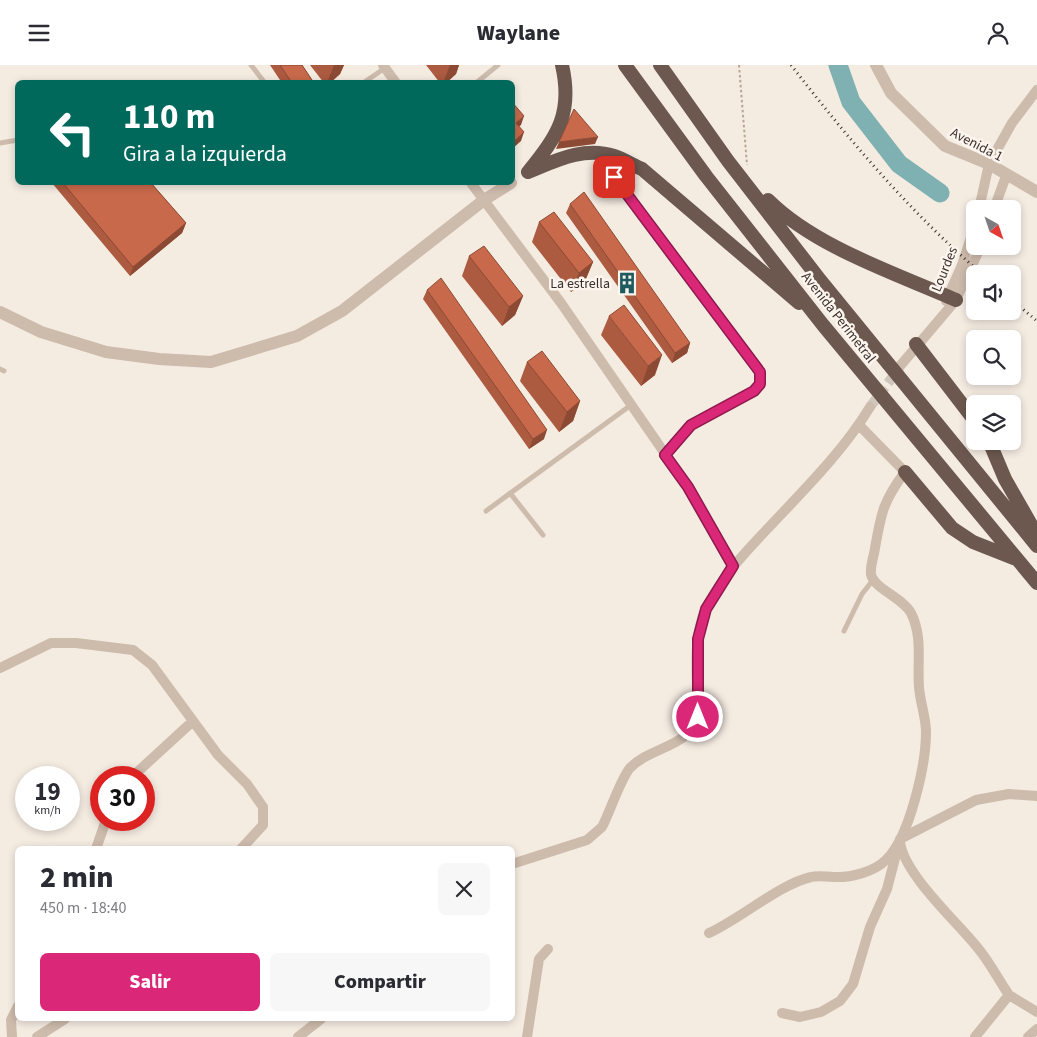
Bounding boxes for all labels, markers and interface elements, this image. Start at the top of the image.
text: Waylane [477,17,560,49]
icon: menu [25,19,53,47]
icon: person [984,19,1012,47]
text: 110 m [123,92,215,142]
icon: left [40,100,105,165]
street label: Avenida 1 [947,123,1006,167]
text: Gira a la izquierda [123,138,287,170]
pin [593,156,635,198]
icon: arrive [600,163,628,191]
north arrow [966,200,1021,255]
map controls [966,200,1021,450]
street label: Lourdes [927,244,963,295]
button: sound [966,265,1021,320]
street label: Avenida Perimetral [796,268,880,368]
building icon: La estrella [614,270,640,296]
place label: La estrella [550,274,610,294]
button: search [966,330,1021,385]
button: layers [966,395,1021,450]
position arrow [671,690,723,742]
speed limit sign: 30 [90,766,155,831]
text: 19 [34,774,61,810]
text: km/h [34,802,61,819]
text: 2 min [40,856,114,899]
button: close [438,863,490,915]
text: 450 m · 18:40 [40,897,127,919]
button: Salir [40,953,260,1011]
button: Compartir [270,953,490,1011]

